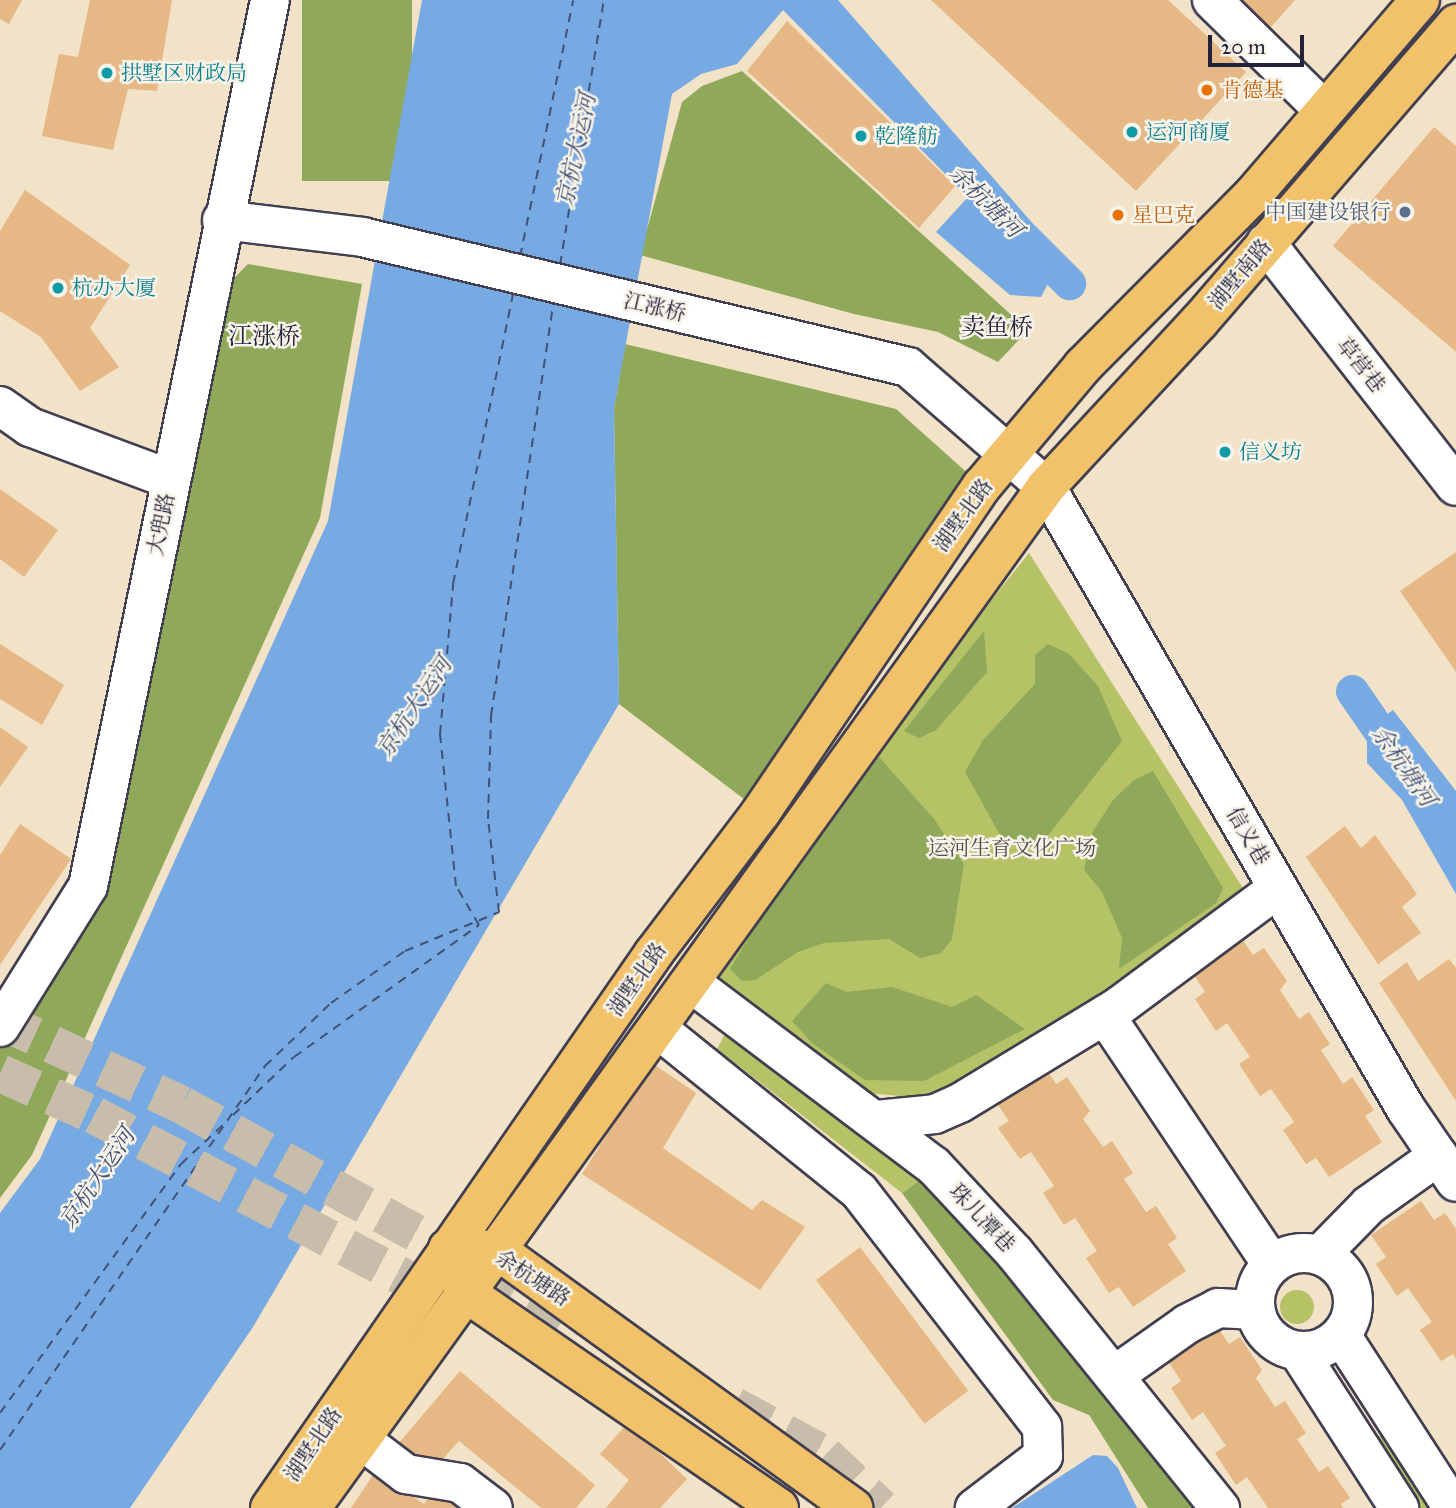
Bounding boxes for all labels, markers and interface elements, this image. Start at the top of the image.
scale bar [1211,21,1307,65]
text: 20 m [1221,34,1266,60]
place label: 拱墅区财政局 [121,60,247,86]
marker: 拱墅区财政局 [99,65,115,81]
place label: 肯德基 [1221,77,1284,103]
marker: 肯德基 [1199,82,1215,98]
water label: 京杭大运河 [551,91,601,209]
place label: 运河商厦 [1146,119,1230,145]
place label: 乾隆舫 [875,123,938,149]
marker: 运河商厦 [1124,124,1140,140]
marker: 乾隆舫 [853,128,869,144]
water label: 余杭塘河 [944,159,1028,243]
place label: 中国建设银行 [1265,199,1391,225]
place label: 星巴克 [1132,202,1195,228]
marker: 中国建设银行 [1397,204,1413,220]
marker: 星巴克 [1110,207,1126,223]
street label: 湖墅南路 [1203,234,1277,314]
place label: 杭办大厦 [72,275,156,301]
marker: 杭办大厦 [50,280,66,296]
street label: 江涨桥 [621,288,689,326]
district label: 卖鱼桥 [961,314,1033,342]
district label: 江涨桥 [228,323,300,351]
street label: 草营巷 [1332,332,1390,398]
place label: 信义坊 [1239,439,1302,465]
marker: 信义坊 [1217,444,1233,460]
street label: 湖墅北路 [928,474,998,556]
street label: 大兜路 [143,491,179,557]
water label: 京杭大运河 [370,652,458,762]
water label: 余杭塘河 [1366,720,1442,812]
street label: 信义巷 [1221,802,1275,870]
park label: 运河生育文化广场 [928,835,1096,861]
street label: 湖墅北路 [603,937,671,1021]
water label: 京杭大运河 [53,1123,141,1233]
street label: 珠儿潭巷 [944,1179,1020,1257]
street label: 余杭塘路 [491,1245,575,1311]
street label: 湖墅北路 [279,1402,347,1486]

